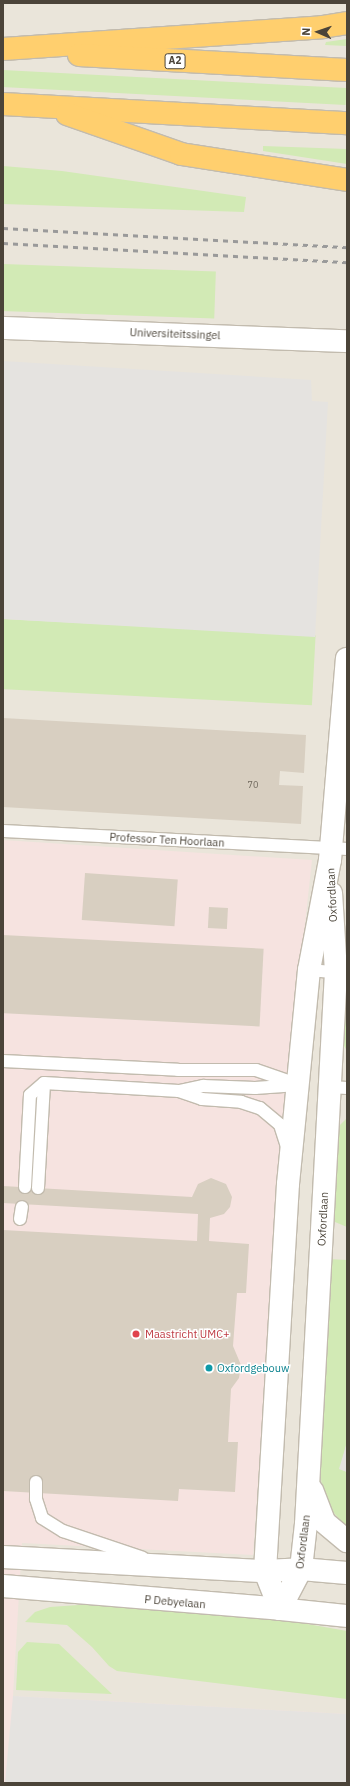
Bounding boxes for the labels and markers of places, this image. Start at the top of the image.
place label: Maastricht UMC+ [145,1327,230,1341]
marker: Maastricht UMC+ [130,1328,142,1340]
place label: Oxfordgebouw [217,1361,289,1375]
marker: Oxfordgebouw [204,1363,214,1373]

